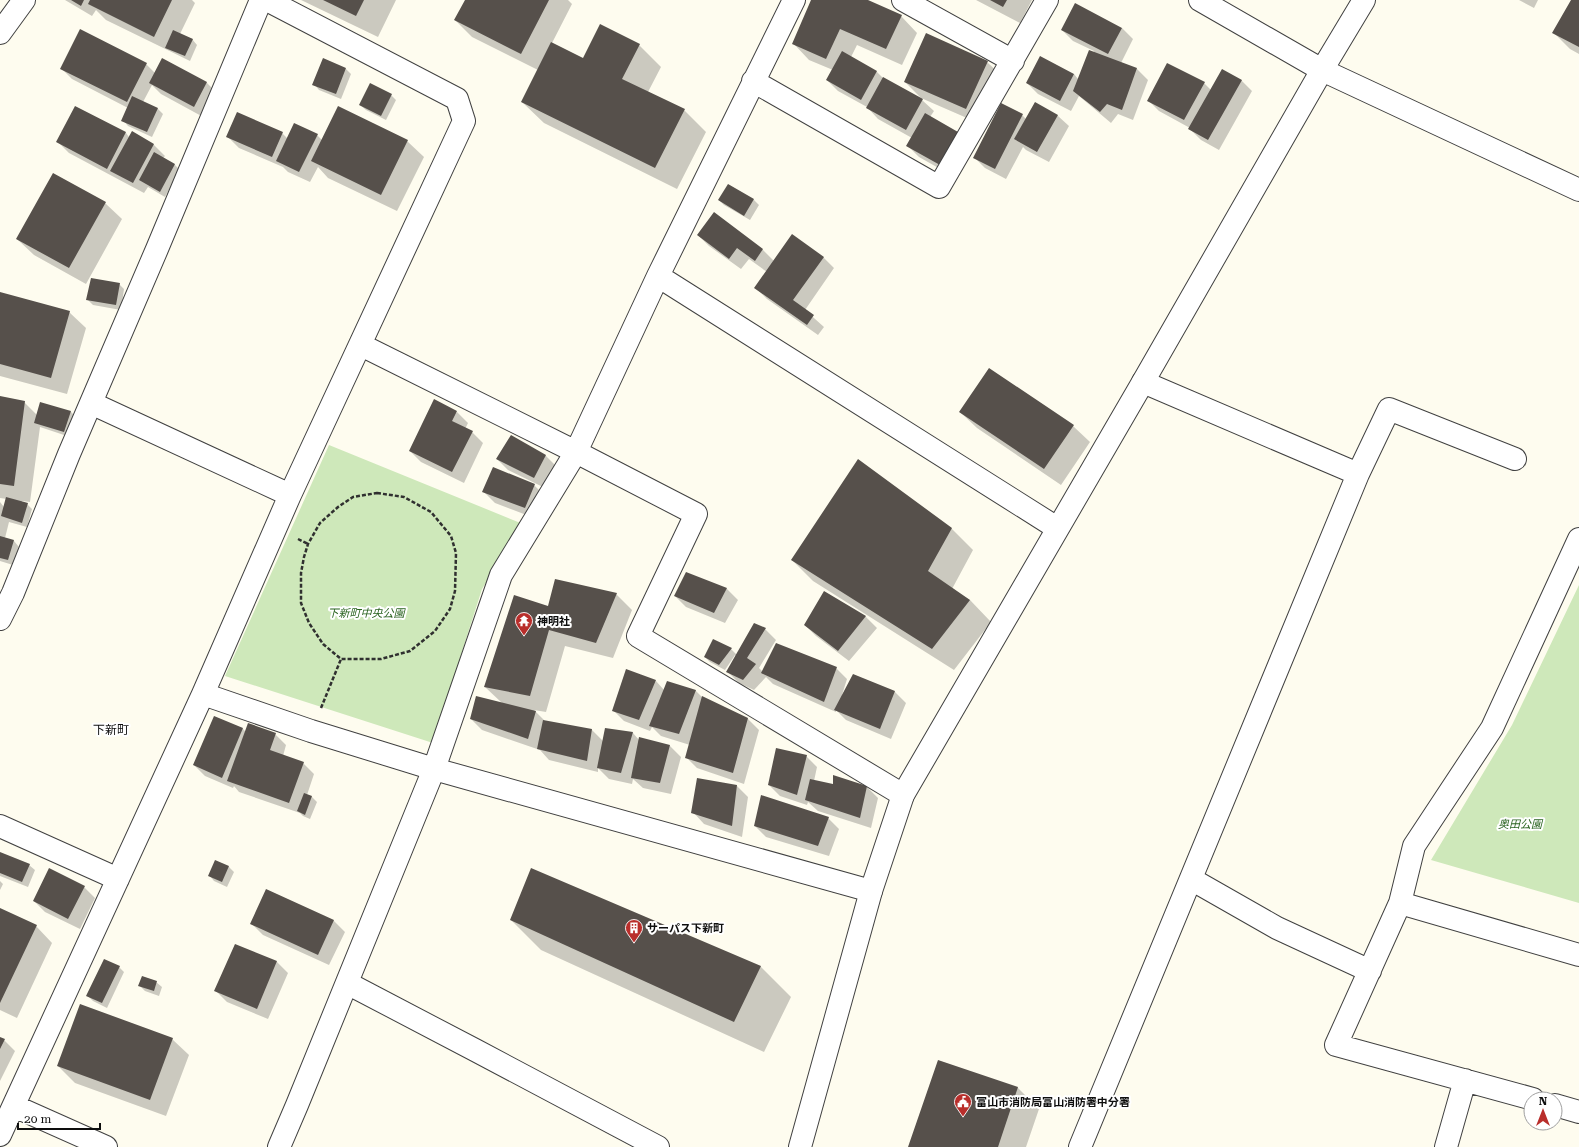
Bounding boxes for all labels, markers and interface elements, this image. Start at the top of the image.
park label: 下新町中央公園 [328,607,406,620]
temple icon: 神明社 [514,611,534,636]
place label: 神明社 [537,615,570,628]
district label: 下新町 [93,723,129,737]
park label: 奥田公園 [1498,818,1544,831]
building icon: サーパス下新町 [624,918,644,943]
place label: サーパス下新町 [647,922,724,935]
north arrow [1523,1091,1563,1131]
public building icon: 富山市消防局富山消防署中分署 [953,1092,973,1117]
text: N [1539,1095,1548,1108]
place label: 富山市消防局富山消防署中分署 [976,1096,1130,1109]
scale bar [18,1105,100,1131]
text: 20 m [24,1112,51,1126]

